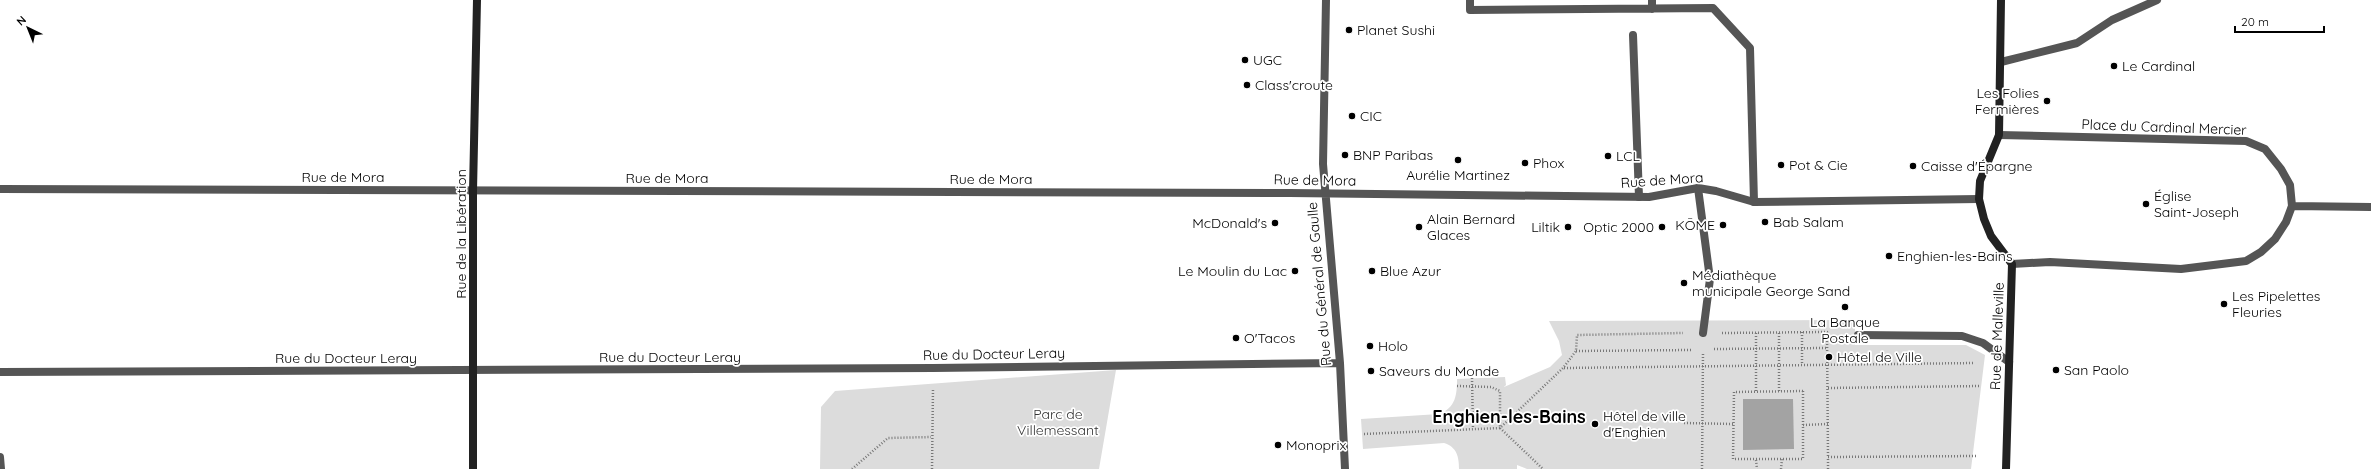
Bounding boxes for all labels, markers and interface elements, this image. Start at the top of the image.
north arrow [8,8,48,48]
scale bar [2235,8,2324,34]
text: N [13,13,29,29]
text: 20 m [2241,14,2269,29]
place label: Planet Sushi [1357,21,1435,39]
marker: Planet Sushi [1344,25,1354,35]
place label: UGC [1253,51,1282,69]
marker: UGC [1240,55,1250,65]
place label: Le Cardinal [2122,57,2195,75]
marker: Le Cardinal [2109,61,2119,71]
place label: Class'croute [1255,76,1333,94]
marker: Class'croute [1242,80,1252,90]
place label: Les Folies Fermières [1975,84,2039,118]
marker: Les Folies Fermières [2042,96,2052,106]
place label: CIC [1360,107,1382,125]
marker: CIC [1347,111,1357,121]
street label: Place du Cardinal Mercier [2081,115,2248,139]
place label: BNP Paribas [1353,146,1433,164]
place label: LCL [1616,147,1640,165]
marker: BNP Paribas [1340,150,1350,160]
marker: LCL [1603,151,1613,161]
place label: Phox [1533,154,1565,172]
marker: Aurélie Martinez [1453,155,1463,165]
place label: Pot & Cie [1789,156,1848,174]
place label: Caisse d'Épargne [1921,157,2033,175]
marker: Phox [1520,158,1530,168]
marker: Pot & Cie [1776,160,1786,170]
marker: Caisse d'Épargne [1908,161,1918,171]
place label: Aurélie Martinez [1406,166,1510,184]
street label: Rue de Mora [302,168,384,186]
street label: Rue de Mora [1620,168,1704,192]
street label: Rue de la Libération [452,169,470,299]
street label: Rue de Mora [626,169,708,187]
street label: Rue de Mora [950,170,1032,188]
street label: Rue de Mora [1273,170,1357,190]
place label: Église Saint-Joseph [2154,187,2239,221]
marker: Église Saint-Joseph [2141,199,2151,209]
street label: Rue du Général de Gaulle [1303,201,1335,367]
place label: Alain Bernard Glaces [1427,210,1515,244]
place label: Bab Salam [1773,213,1844,231]
place label: McDonald's [1192,214,1267,232]
place label: KŌME [1675,216,1715,234]
marker: Bab Salam [1760,217,1770,227]
marker: McDonald's [1270,218,1280,228]
place label: Liltik [1531,218,1560,236]
place label: Optic 2000 [1583,218,1654,236]
marker: KŌME [1718,220,1728,230]
marker: Alain Bernard Glaces [1414,222,1424,232]
marker: Liltik [1563,222,1573,232]
marker: Optic 2000 [1657,222,1667,232]
place label: Enghien-les-Bains [1897,247,2012,265]
marker: Enghien-les-Bains [1884,251,1894,261]
place label: Le Moulin du Lac [1178,262,1287,280]
place label: Blue Azur [1380,262,1442,280]
marker: Le Moulin du Lac [1290,266,1300,276]
marker: Blue Azur [1367,266,1377,276]
place label: Médiathèque municipale George Sand [1692,266,1850,300]
marker: Médiathèque municipale George Sand [1679,278,1689,288]
street label: Rue de Malleville [1986,282,2008,390]
place label: Les Pipelettes Fleuries [2232,287,2320,321]
marker: Les Pipelettes Fleuries [2219,299,2229,309]
marker: La Banque Postale [1840,302,1850,312]
place label: La Banque Postale [1810,313,1880,347]
place label: O'Tacos [1244,329,1295,347]
marker: O'Tacos [1231,333,1241,343]
place label: Holo [1378,337,1408,355]
marker: Holo [1365,341,1375,351]
street label: Rue du Docteur Leray [923,344,1065,364]
street label: Rue du Docteur Leray [599,348,741,366]
place label: Hôtel de Ville [1837,348,1922,366]
street label: Rue du Docteur Leray [275,349,417,367]
marker: Hôtel de Ville [1824,352,1834,362]
place label: San Paolo [2064,361,2129,379]
place label: Saveurs du Monde [1379,362,1499,380]
marker: San Paolo [2051,365,2061,375]
marker: Saveurs du Monde [1366,366,1376,376]
park label: Parc de Villemessant [1017,405,1099,439]
district label: Enghien-les-Bains [1432,405,1586,428]
place label: Hôtel de ville d'Enghien [1603,407,1686,441]
marker: Hôtel de ville d'Enghien [1590,419,1600,429]
place label: Monoprix [1286,436,1346,454]
marker: Monoprix [1273,440,1283,450]

